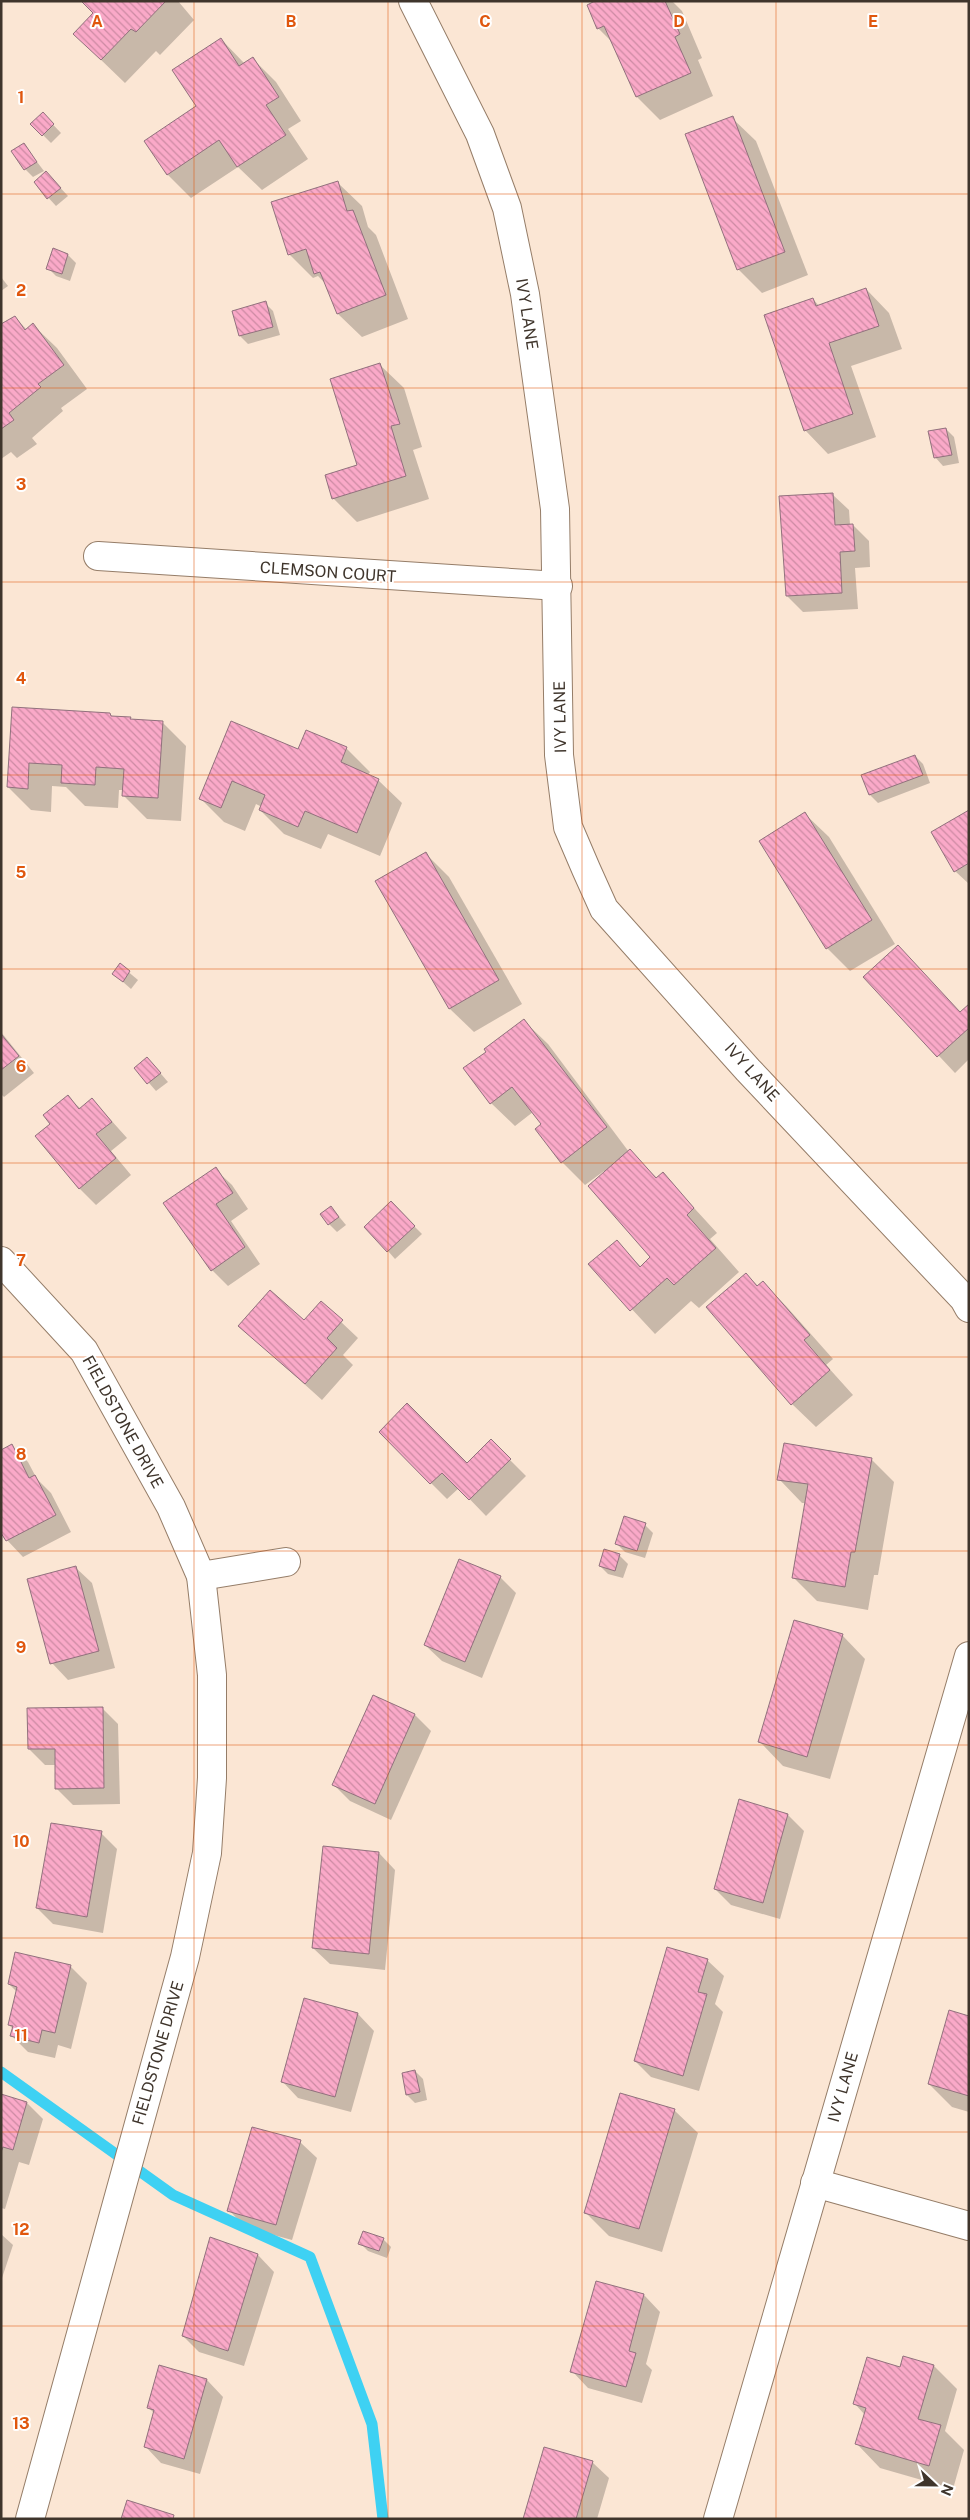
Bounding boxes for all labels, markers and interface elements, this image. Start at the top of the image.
text: A [91,12,103,31]
text: B [286,12,297,31]
text: C [479,12,491,31]
text: D [673,12,685,31]
text: E [868,12,878,31]
text: 1 [18,88,24,107]
street label: IVY LANE [512,277,542,351]
text: 2 [16,281,26,300]
text: 3 [16,475,26,494]
street label: CLEMSON COURT [259,558,397,586]
text: 4 [16,669,27,688]
street label: IVY LANE [550,681,570,753]
text: 5 [16,863,27,882]
street label: IVY LANE [721,1039,783,1105]
text: 6 [16,1057,26,1076]
text: 7 [16,1251,26,1270]
street label: FIELDSTONE DRIVE [79,1352,167,1492]
text: 8 [16,1445,27,1464]
text: 9 [16,1638,26,1657]
text: 10 [12,1832,30,1851]
street label: FIELDSTONE DRIVE [128,1979,188,2127]
text: 11 [14,2026,28,2045]
street label: IVY LANE [824,2050,862,2124]
text: 12 [12,2220,30,2239]
text: 13 [12,2414,30,2433]
north arrow [910,2460,960,2510]
text: N [938,2482,957,2498]

